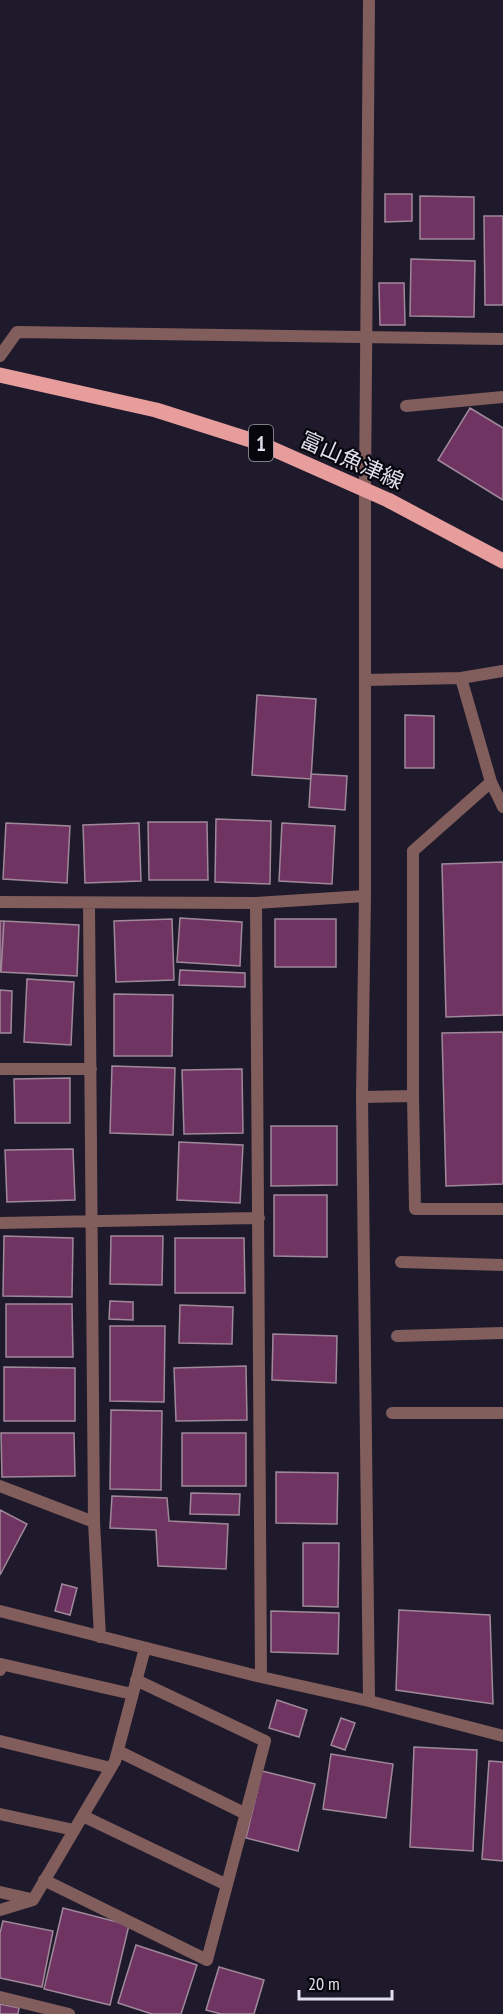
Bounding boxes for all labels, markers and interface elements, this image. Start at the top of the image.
road number: 1 [249,425,273,461]
street label: 富山魚津線 [296,425,408,495]
scale bar [299,1963,392,2001]
text: 20 m [308,1972,340,1995]

